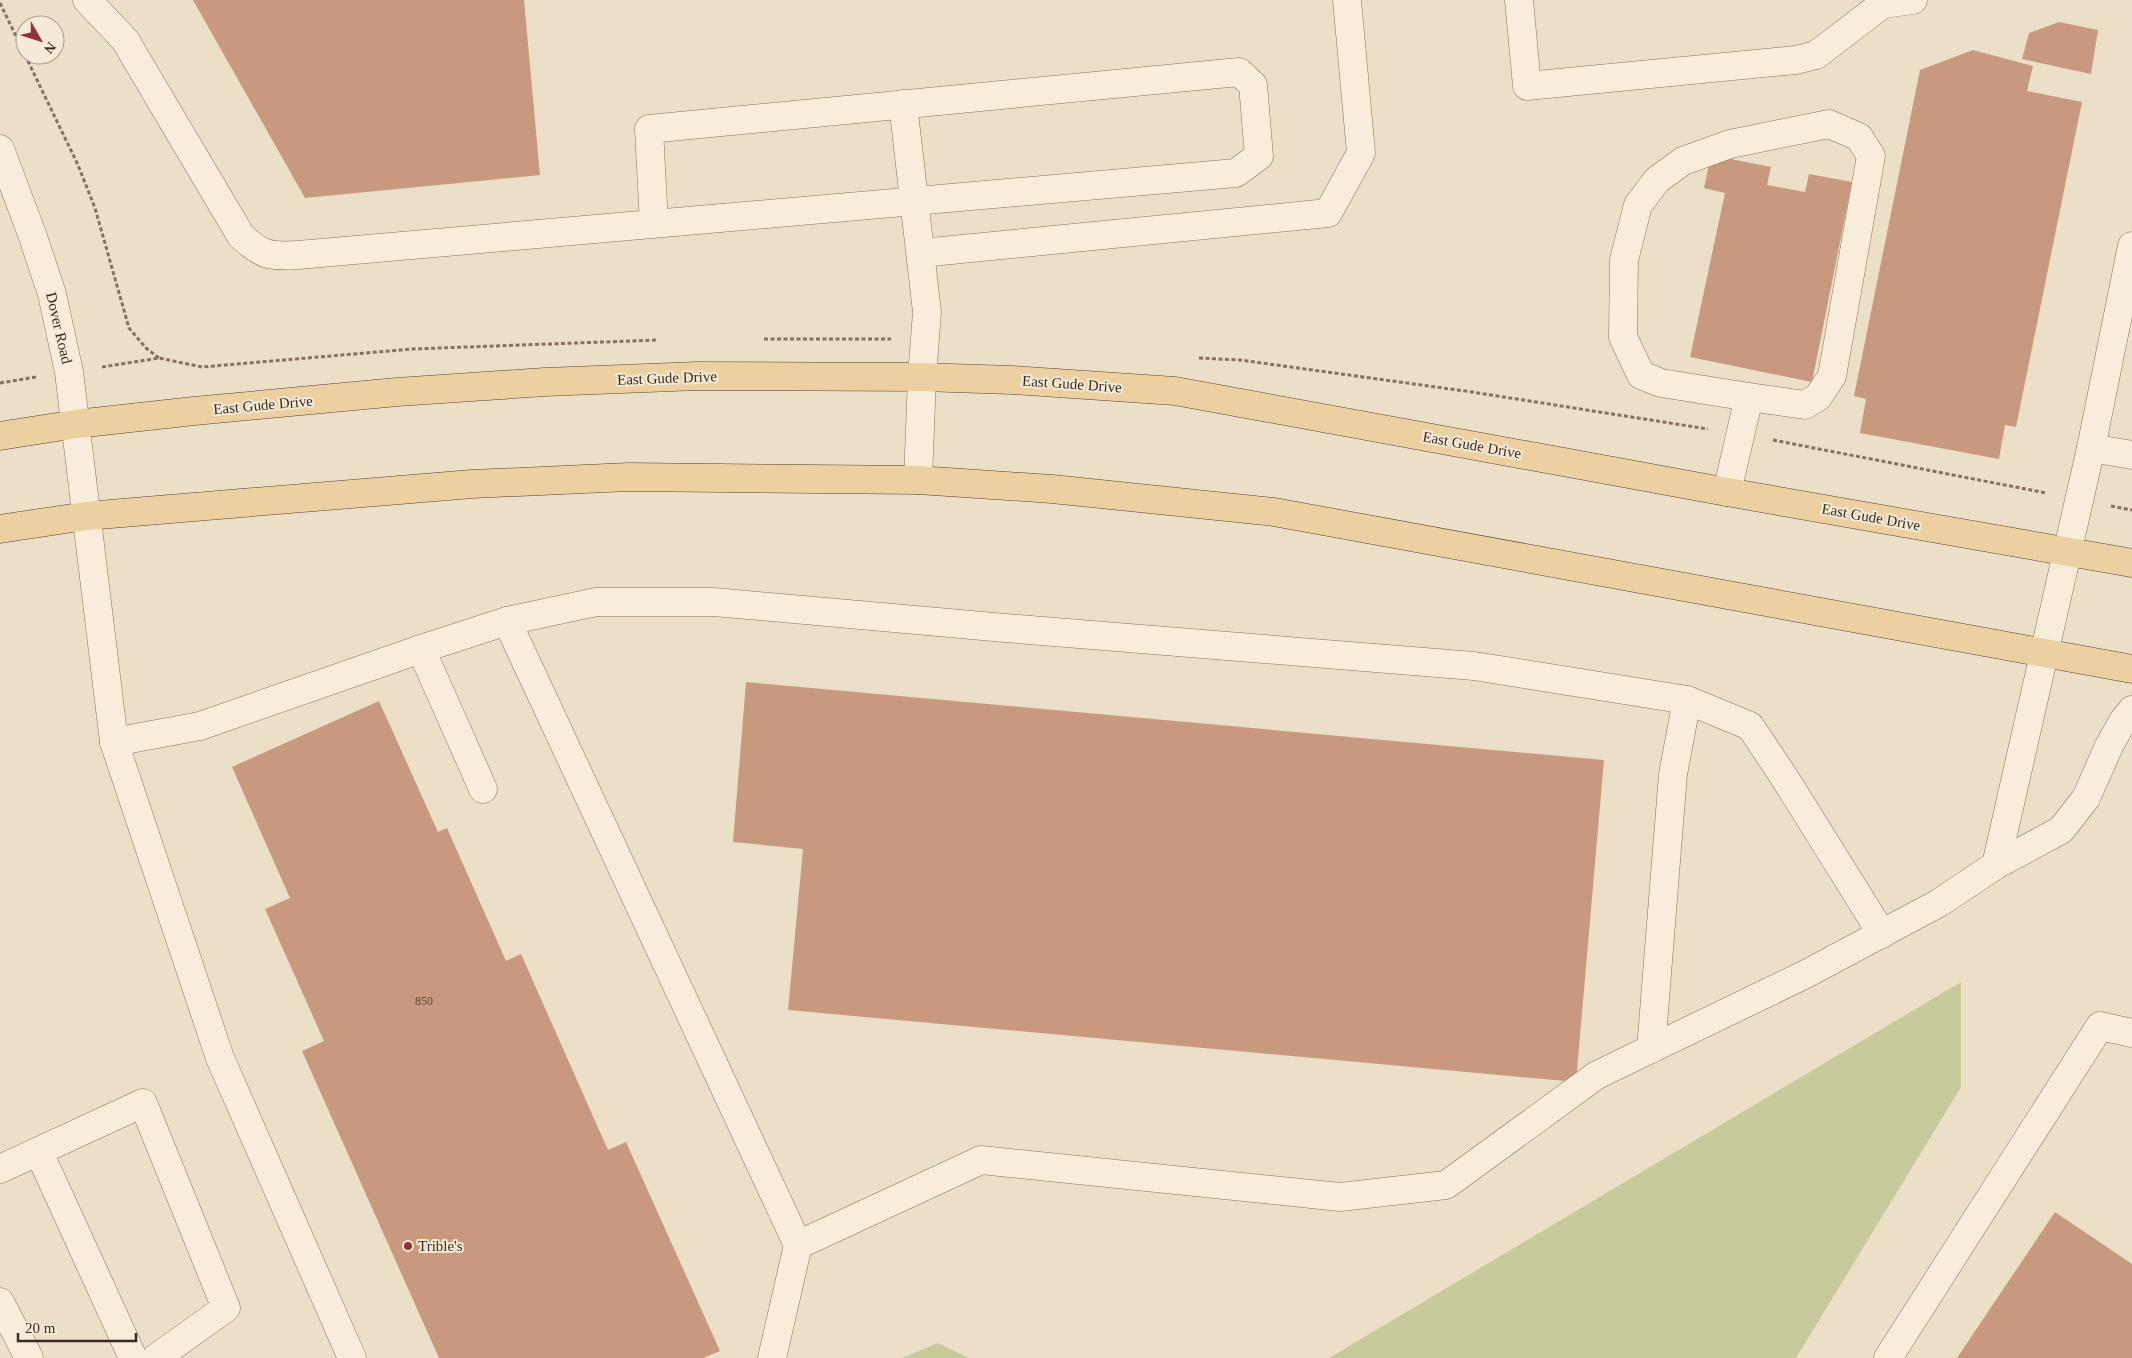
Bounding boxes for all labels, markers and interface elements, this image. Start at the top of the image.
north arrow [15,15,65,65]
text: N [41,39,59,57]
street label: Dover Road [43,291,75,366]
street label: East Gude Drive [617,368,718,388]
street label: East Gude Drive [1022,373,1123,395]
street label: East Gude Drive [213,393,314,417]
street label: East Gude Drive [1421,428,1523,462]
street label: East Gude Drive [1820,500,1922,534]
house number: 850 [415,994,433,1008]
place label: Trible's [418,1238,463,1254]
marker: Trible's [402,1240,414,1252]
scale bar [18,1310,135,1342]
text: 20 m [25,1320,56,1336]

